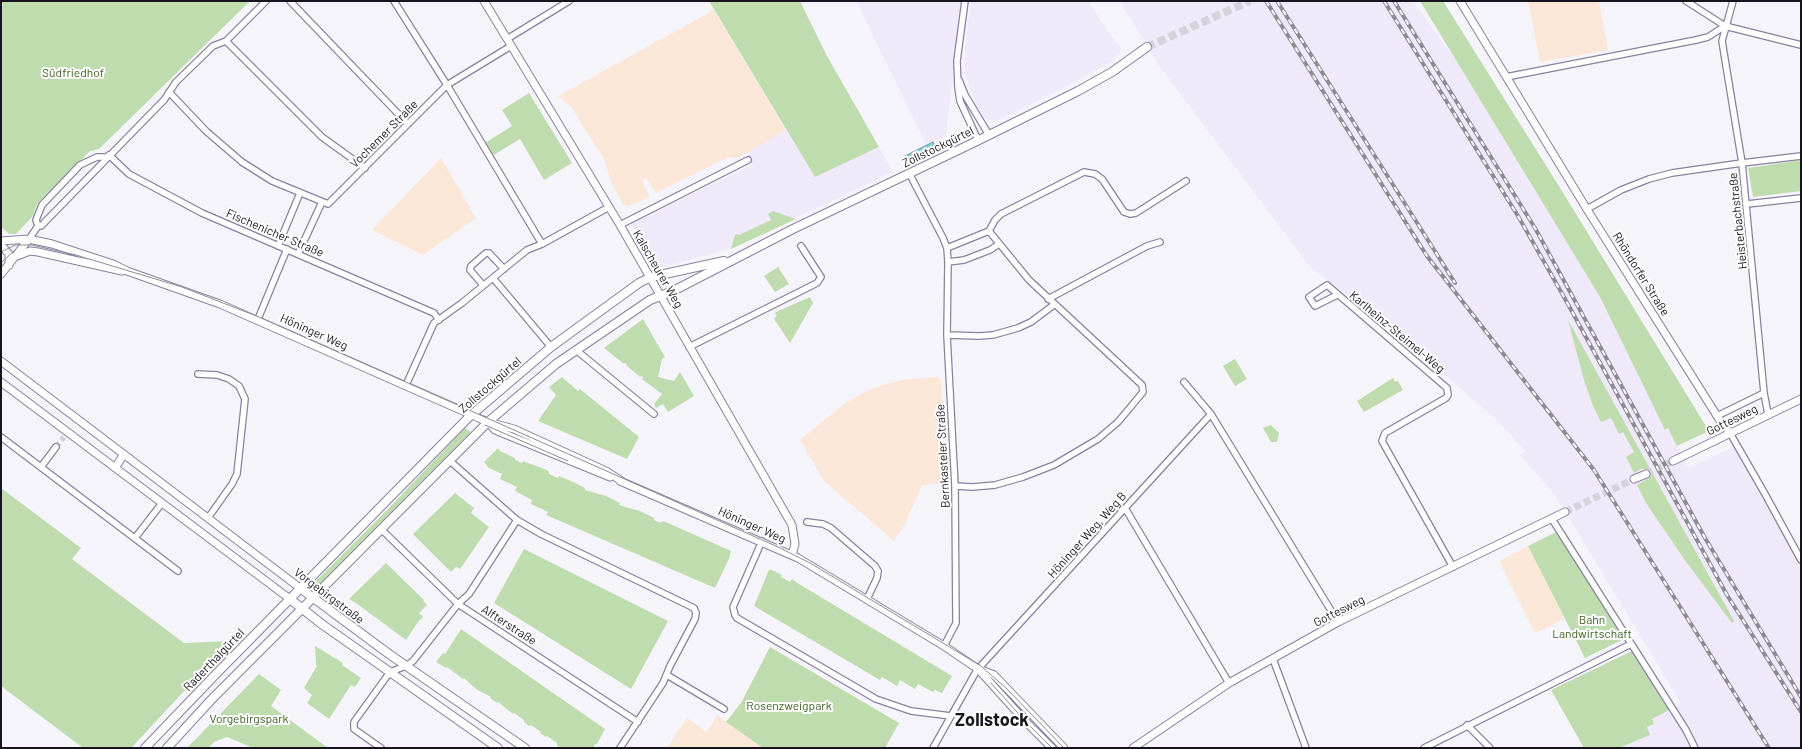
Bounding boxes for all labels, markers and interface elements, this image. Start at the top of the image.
park label: Südfriedhof [42,66,104,80]
street label: Vochemer Straße [347,97,421,171]
street label: Zollstockgürtel [900,123,976,171]
street label: Heisterbachstraße [1726,172,1750,270]
street label: Fischenicher Straße [224,206,326,260]
street label: Kalscheurer Weg [630,227,686,311]
street label: Rhöndorfer Straße [1609,229,1673,319]
street label: Karlheinz-Steimel-Weg [1346,288,1448,376]
street label: Höninger Weg [278,311,350,353]
street label: Zollstockgürtel [456,354,524,416]
street label: Gottesweg [1704,401,1760,439]
street label: Bernkasteler Straße [933,404,953,508]
street label: Höninger Weg, Weg B [1045,489,1129,581]
street label: Höninger Weg [716,504,788,546]
street label: Vorgebirgstraße [291,565,367,627]
street label: Gottesweg [1311,592,1367,630]
street label: Alfterstraße [479,602,539,648]
park label: Bahn Landwirtschaft [1552,613,1632,641]
street label: Raderthalgürtel [181,626,247,694]
park label: Rosenzweigpark [746,699,832,713]
district label: Zollstock [955,709,1029,731]
park label: Vorgebirgspark [209,712,289,726]

